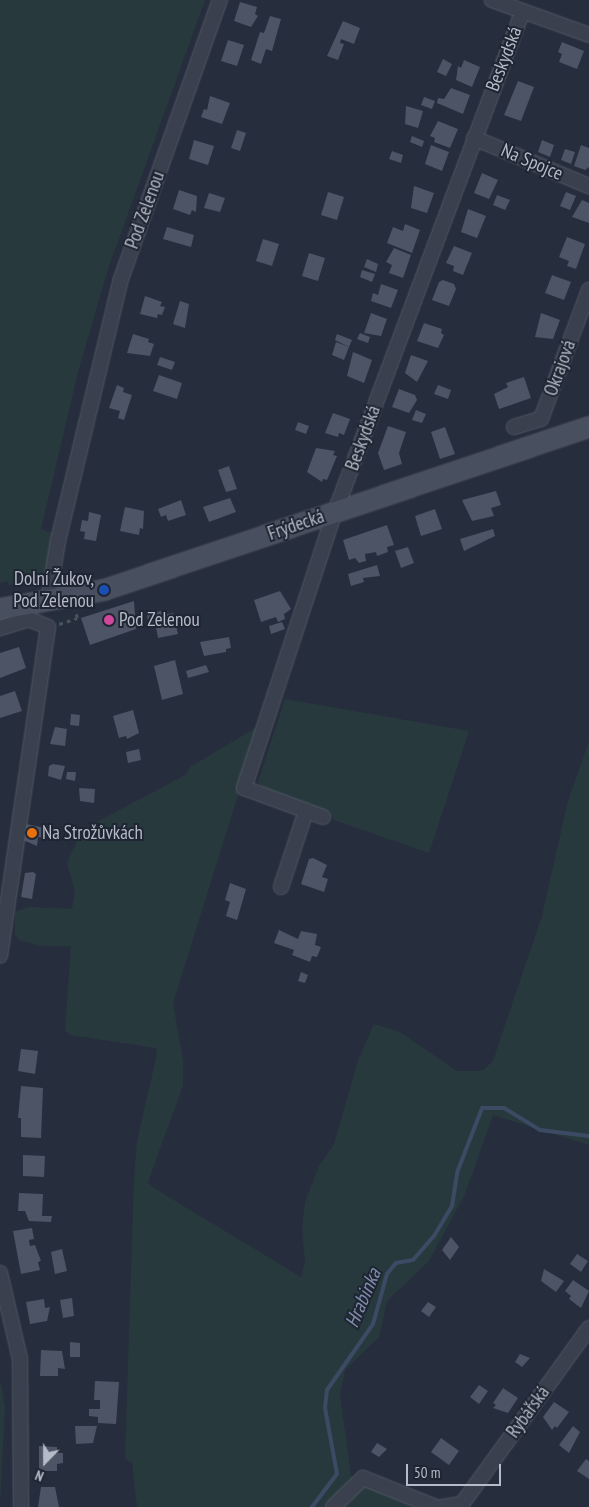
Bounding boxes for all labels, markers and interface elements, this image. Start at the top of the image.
street label: Beskydská [481,23,527,95]
street label: Na Spojce [498,139,566,185]
street label: Pod Zelenou [120,168,170,252]
street label: Okrajová [539,337,581,399]
street label: Beskydská [341,402,385,474]
street label: Frýdecká [265,505,327,545]
place label: Dolní Žukov, Pod Zelenou [13,568,94,612]
marker: Dolní Žukov, Pod Zelenou [98,584,110,596]
place label: Pod Zelenou [119,609,200,631]
marker: Pod Zelenou [103,614,115,626]
place label: Na Strožůvkách [42,822,143,844]
marker: Na Strožůvkách [26,827,38,839]
water label: Hrabinka [340,1265,386,1331]
street label: Rybářská [502,1382,554,1442]
north arrow [20,1437,70,1487]
scale bar [409,1454,504,1486]
text: 50 m [414,1463,440,1482]
text: N [33,1466,46,1486]

